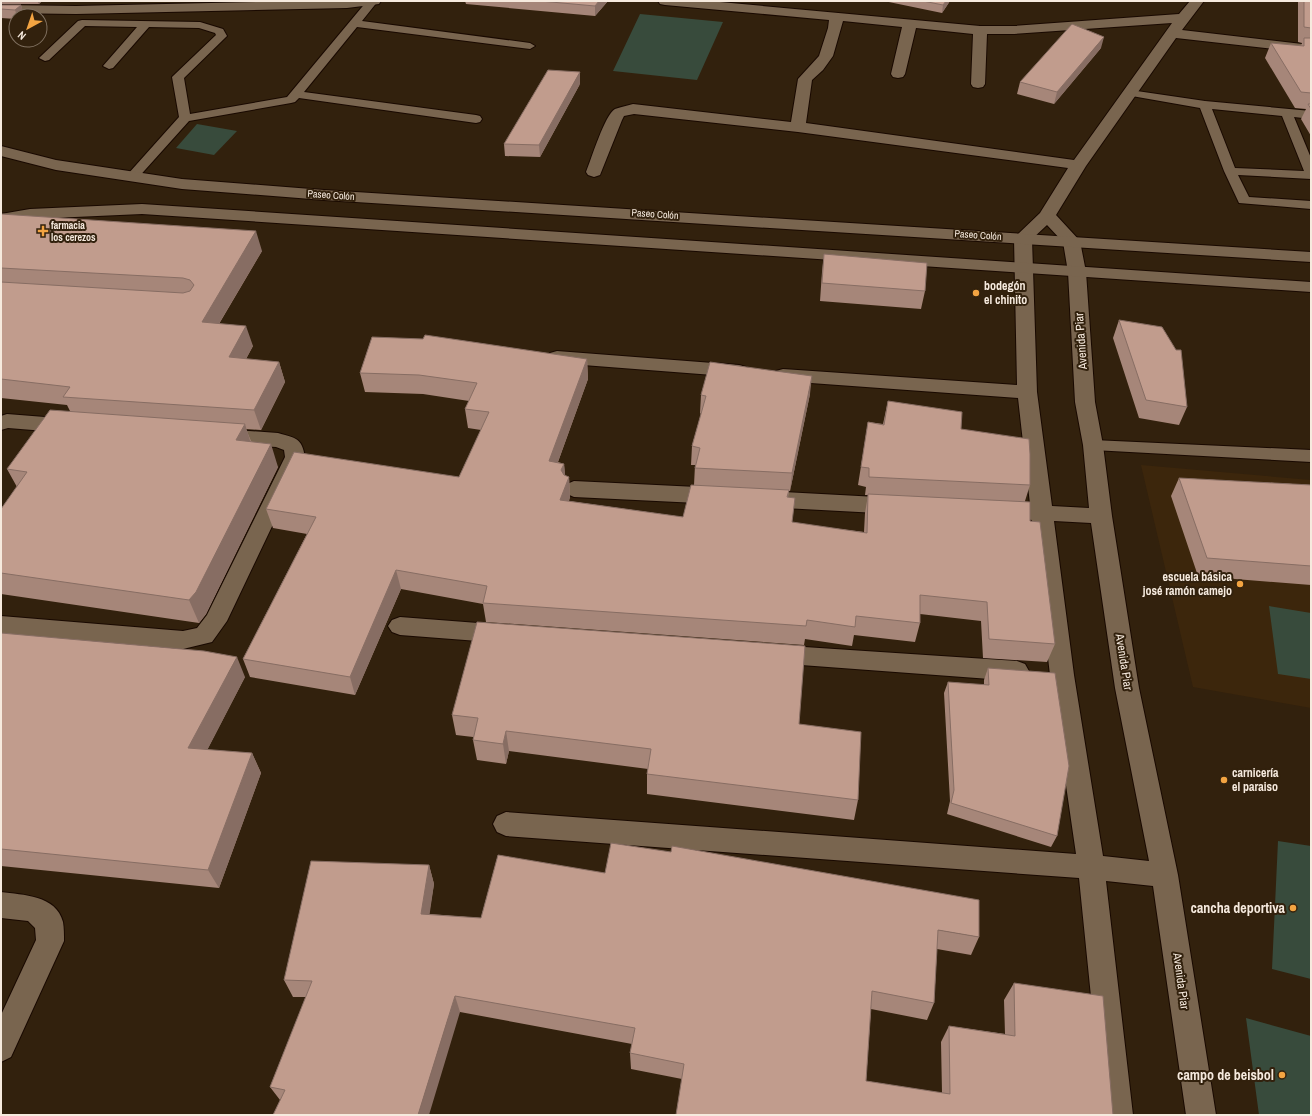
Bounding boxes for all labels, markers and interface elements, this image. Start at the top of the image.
north arrow [8,8,48,48]
text: N [15,28,29,43]
street label: Paseo Colón [307,187,355,203]
street label: Paseo Colón [631,206,679,222]
place label: farmacia los cerezos [51,219,96,244]
marker: farmacia los cerezos [38,226,48,236]
street label: Paseo Colón [954,227,1002,243]
place label: bodegón el chinito [984,278,1027,308]
marker: bodegón el chinito [971,288,981,298]
street label: Avenida Piar [1071,311,1091,371]
place label: escuela básica josé ramón camejo [1142,569,1233,599]
marker: escuela básica josé ramón camejo [1235,579,1245,589]
street label: Avenida Piar [1112,632,1136,692]
place label: carnicería el paraiso [1232,765,1279,795]
marker: carnicería el paraiso [1219,775,1229,785]
place label: cancha deportiva [1191,899,1286,917]
marker: cancha deportiva [1288,903,1298,913]
street label: Avenida Piar [1169,951,1193,1011]
place label: campo de beisbol [1177,1066,1274,1084]
marker: campo de beisbol [1277,1070,1287,1080]

